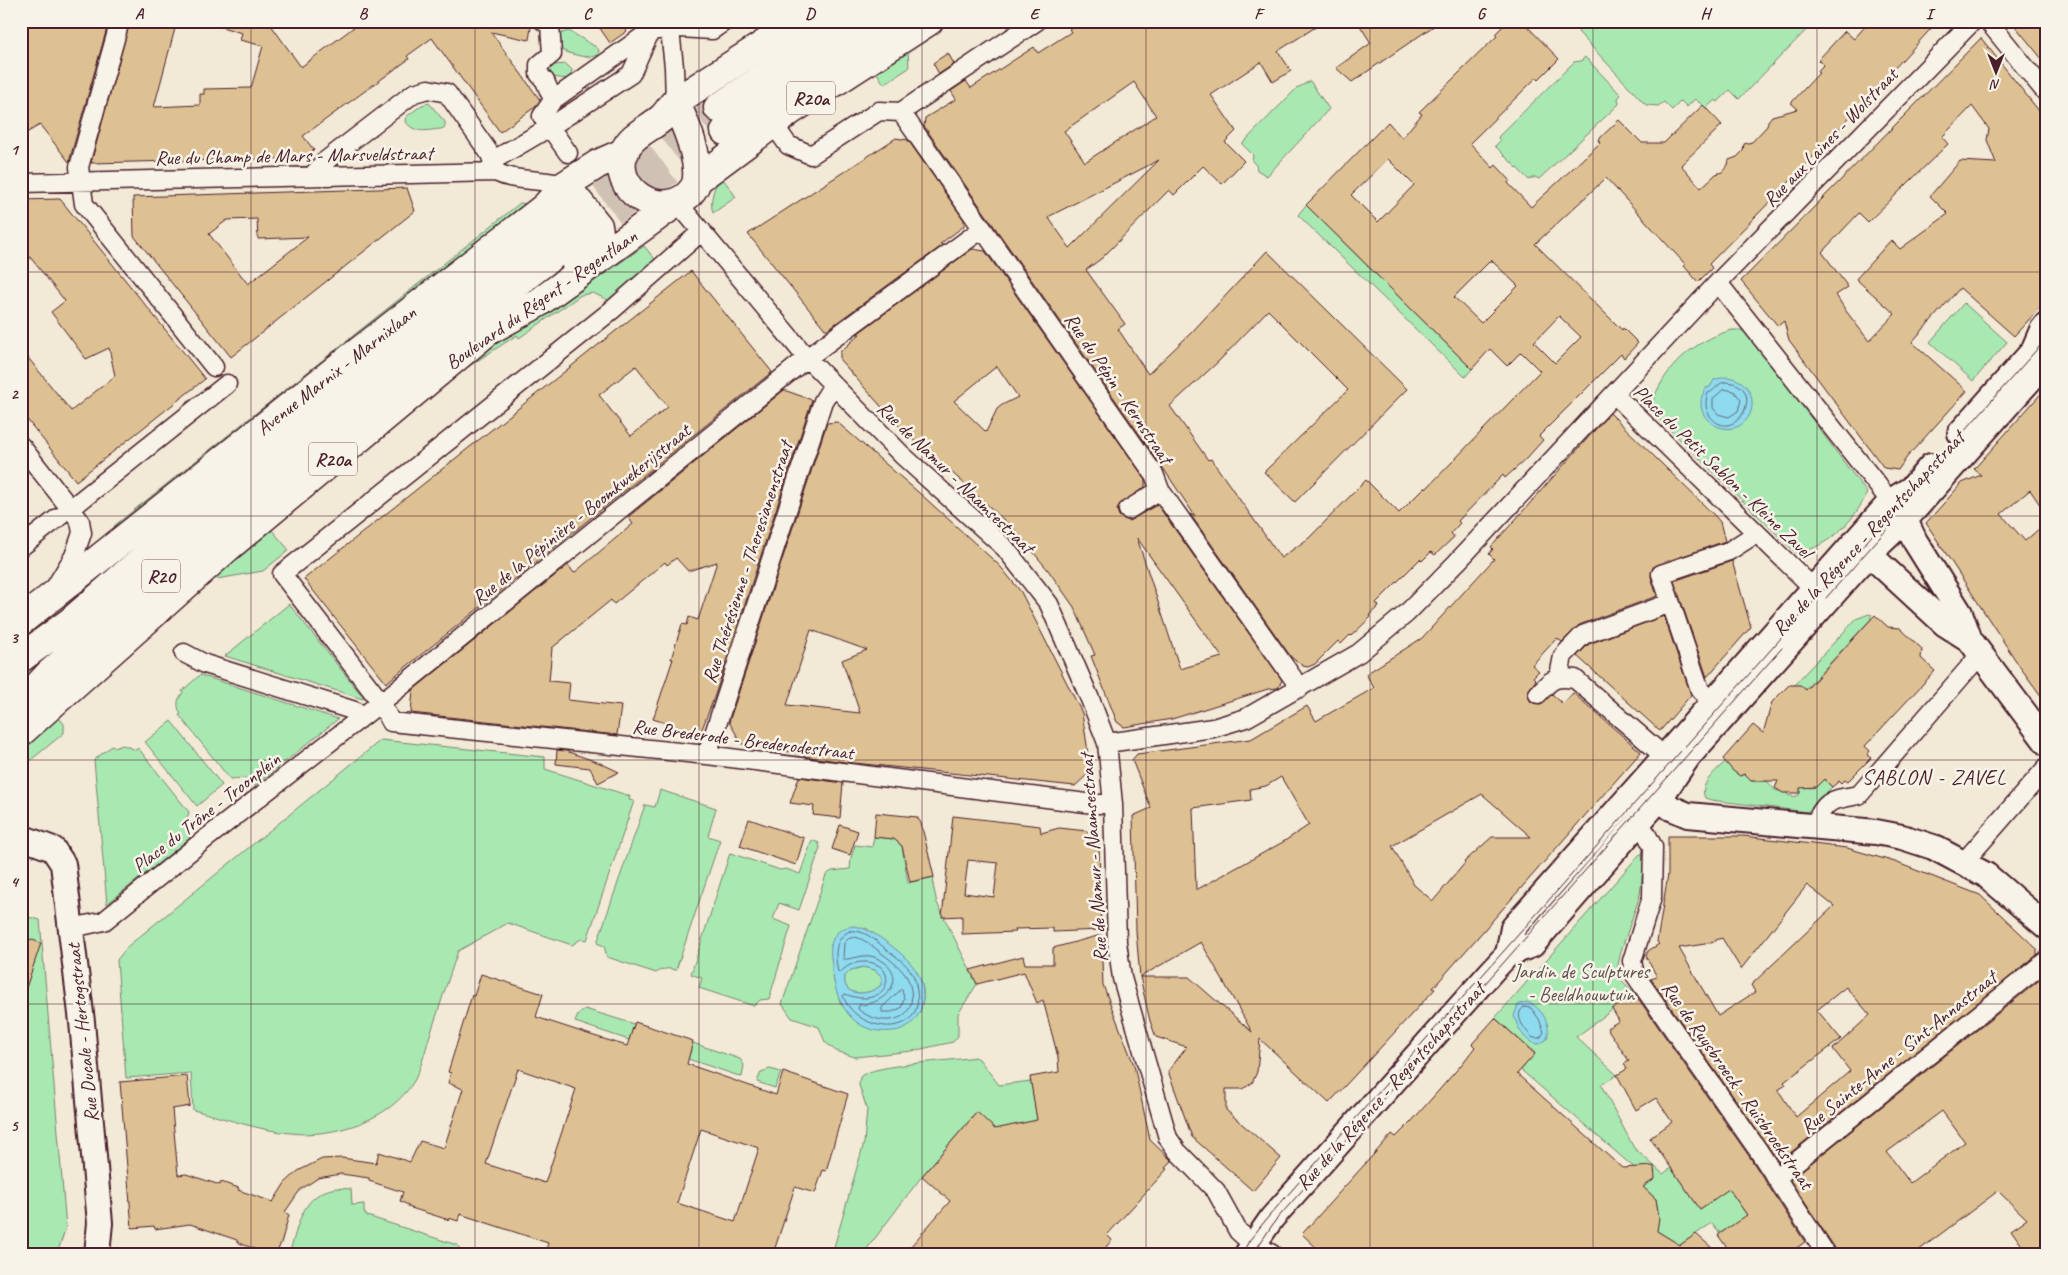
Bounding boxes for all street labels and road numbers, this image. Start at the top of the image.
street label: Rue aux Laines - Wolstraat [1758,61,1905,212]
road number: R20a [787,82,835,115]
street label: Rue du Champ de Mars - Marsveldstraat [155,141,436,170]
street label: Boulevard du Régent - Regentlaan [441,223,643,375]
street label: Avenue Marnix - Marnixlaan [251,300,422,441]
street label: Rue du Pépin - Kernstraat [1059,308,1180,471]
street label: Place du Petit Sablon - Kleine Zavel [1628,379,1820,566]
street label: Rue de Namur - Naamsestraat [872,396,1042,561]
street label: Rue de la Pépinière - Boomkwekerijstraat [467,417,698,610]
street label: Rue de la Régence - Regentschapsstraat [1767,423,1972,641]
street label: Rue Thérésienne - Theresianenstraat [697,435,799,686]
road number: R20a [309,442,357,476]
road number: R20 [142,560,180,592]
street label: Rue Brederode - Brederodestraat [631,714,857,766]
street label: Place du Trône - Troonplein [127,746,286,878]
street label: Rue de Namur - Naamsestraat [1073,749,1113,963]
street label: Rue Ducale - Hertogstraat [60,940,104,1124]
street label: Rue Sainte-Anne - Sint-Annastraat [1795,963,2004,1139]
street label: Rue de la Régence - Regentschapsstraat [1290,975,1493,1195]
street label: Rue de Ruysbroeck - Ruisbroekstraat [1656,977,1820,1196]

